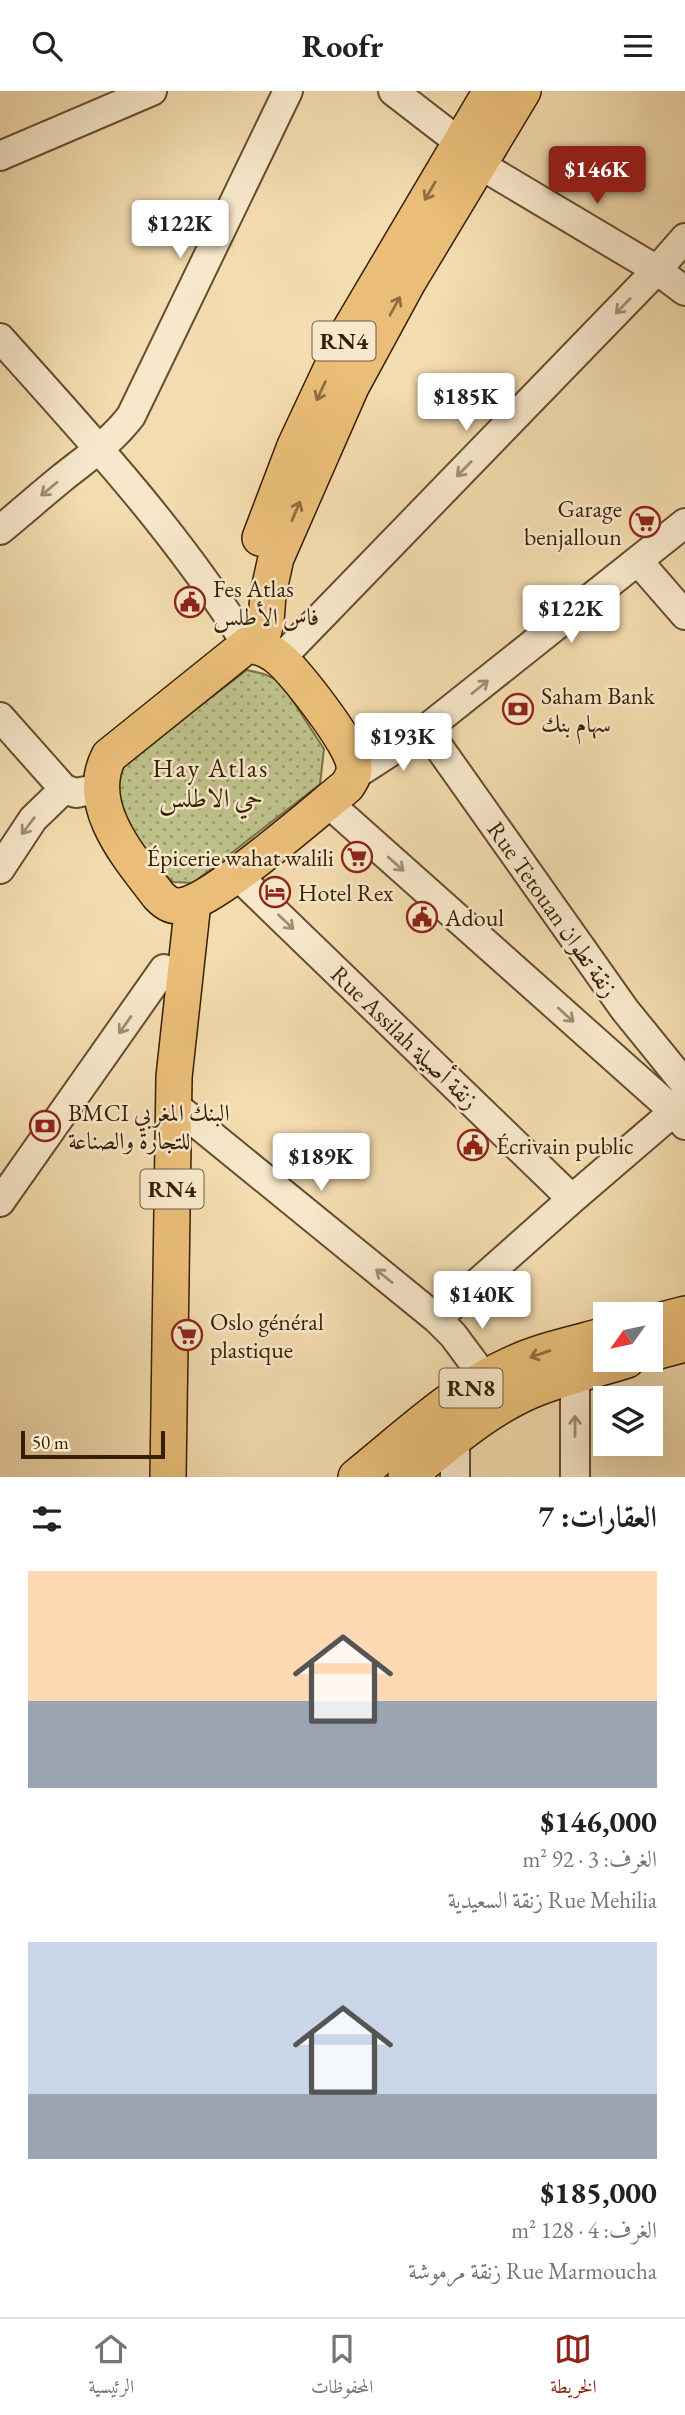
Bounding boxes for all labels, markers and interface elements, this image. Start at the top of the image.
text: Roofr [302,25,383,67]
icon: search [28,27,66,65]
icon: menu [619,27,657,65]
pin: $146K [548,146,646,206]
text: $146K [565,154,629,184]
one-way arrow [423,181,437,201]
pin: $122K [131,201,229,260]
text: $122K [148,208,212,238]
one-way arrow [388,296,402,316]
one-way arrow [614,297,631,314]
road number: RN4 [312,321,376,361]
pin: $185K [417,373,515,433]
one-way arrow [314,380,327,401]
text: $185K [434,381,498,411]
one-way arrow [456,461,473,478]
one-way arrow [41,481,59,497]
place label: Garage benjalloun [524,493,622,552]
one-way arrow [291,500,304,522]
supermarket icon: Garage benjalloun [628,505,662,539]
place label: Fes Atlas فاس الأطلس [213,573,319,633]
public building icon: Fes Atlas فاس الأطلس [173,585,207,619]
pin: $122K [522,585,620,645]
text: $122K [539,593,603,623]
one-way arrow [470,679,488,694]
place label: Saham Bank سهام بنك [541,680,655,745]
bank icon: Saham Bank سهام بنك [501,692,535,726]
pin: $193K [354,713,452,773]
text: $193K [371,721,435,751]
district label: Hay Atlas حي الاطلس [153,751,269,820]
street label: Rue Tetouan زنقة تطوان [481,815,625,1003]
one-way arrow [21,816,36,834]
supermarket icon: Épicerie wahat walili [340,840,374,874]
place label: Épicerie wahat walili [147,842,334,873]
one-way arrow [387,856,405,872]
hotel icon: Hotel Rex [258,875,292,909]
place label: Hotel Rex [298,877,394,908]
public building icon: Adoul [405,900,439,934]
place label: Adoul [444,902,504,933]
one-way arrow [277,914,294,931]
street label: Rue Assilah زنقة أصيلة [324,958,486,1116]
one-way arrow [557,1007,575,1023]
one-way arrow [118,1015,132,1034]
place label: BMCI البنك المغربي للتجارة والصناعة [68,1097,230,1156]
bank icon: BMCI البنك المغربي للتجارة والصناعة [28,1109,62,1143]
public building icon: Écrivain public [456,1128,490,1162]
place label: Écrivain public [496,1130,634,1161]
pin: $189K [272,1133,370,1193]
text: $189K [289,1141,353,1171]
road number: RN4 [140,1169,204,1209]
one-way arrow [376,1268,394,1284]
pin: $140K [433,1271,531,1331]
text: $140K [450,1279,514,1309]
north arrow [593,1302,663,1372]
map controls [593,1302,663,1456]
place label: Oslo général plastique [210,1306,324,1365]
supermarket icon: Oslo général plastique [170,1318,204,1352]
one-way arrow [529,1348,551,1361]
road number: RN8 [440,1369,503,1407]
button: layers [593,1386,663,1456]
one-way arrow [568,1415,582,1438]
scale bar [21,1428,164,1460]
text: 50 m [32,1430,69,1455]
text: العقارات: 7 [538,1497,657,1536]
icon: filters [28,1500,66,1538]
icon: home [280,1616,406,1742]
text: $146,000 [541,1802,657,1841]
text: الغرف: 3 · 92 m² [522,1844,657,1874]
text: Rue Mehilia زنقة السعيدية [448,1885,657,1915]
icon: home [280,1987,406,2113]
text: $185,000 [541,2173,657,2212]
text: الغرف: 4 · 128 m² [511,2215,657,2245]
text: Rue Marmoucha زنقة مرموشة [408,2256,657,2286]
tab: الرئيسية [88,2330,134,2405]
tab: المحفوظات [311,2330,374,2405]
tab: الخريطة [550,2330,597,2405]

